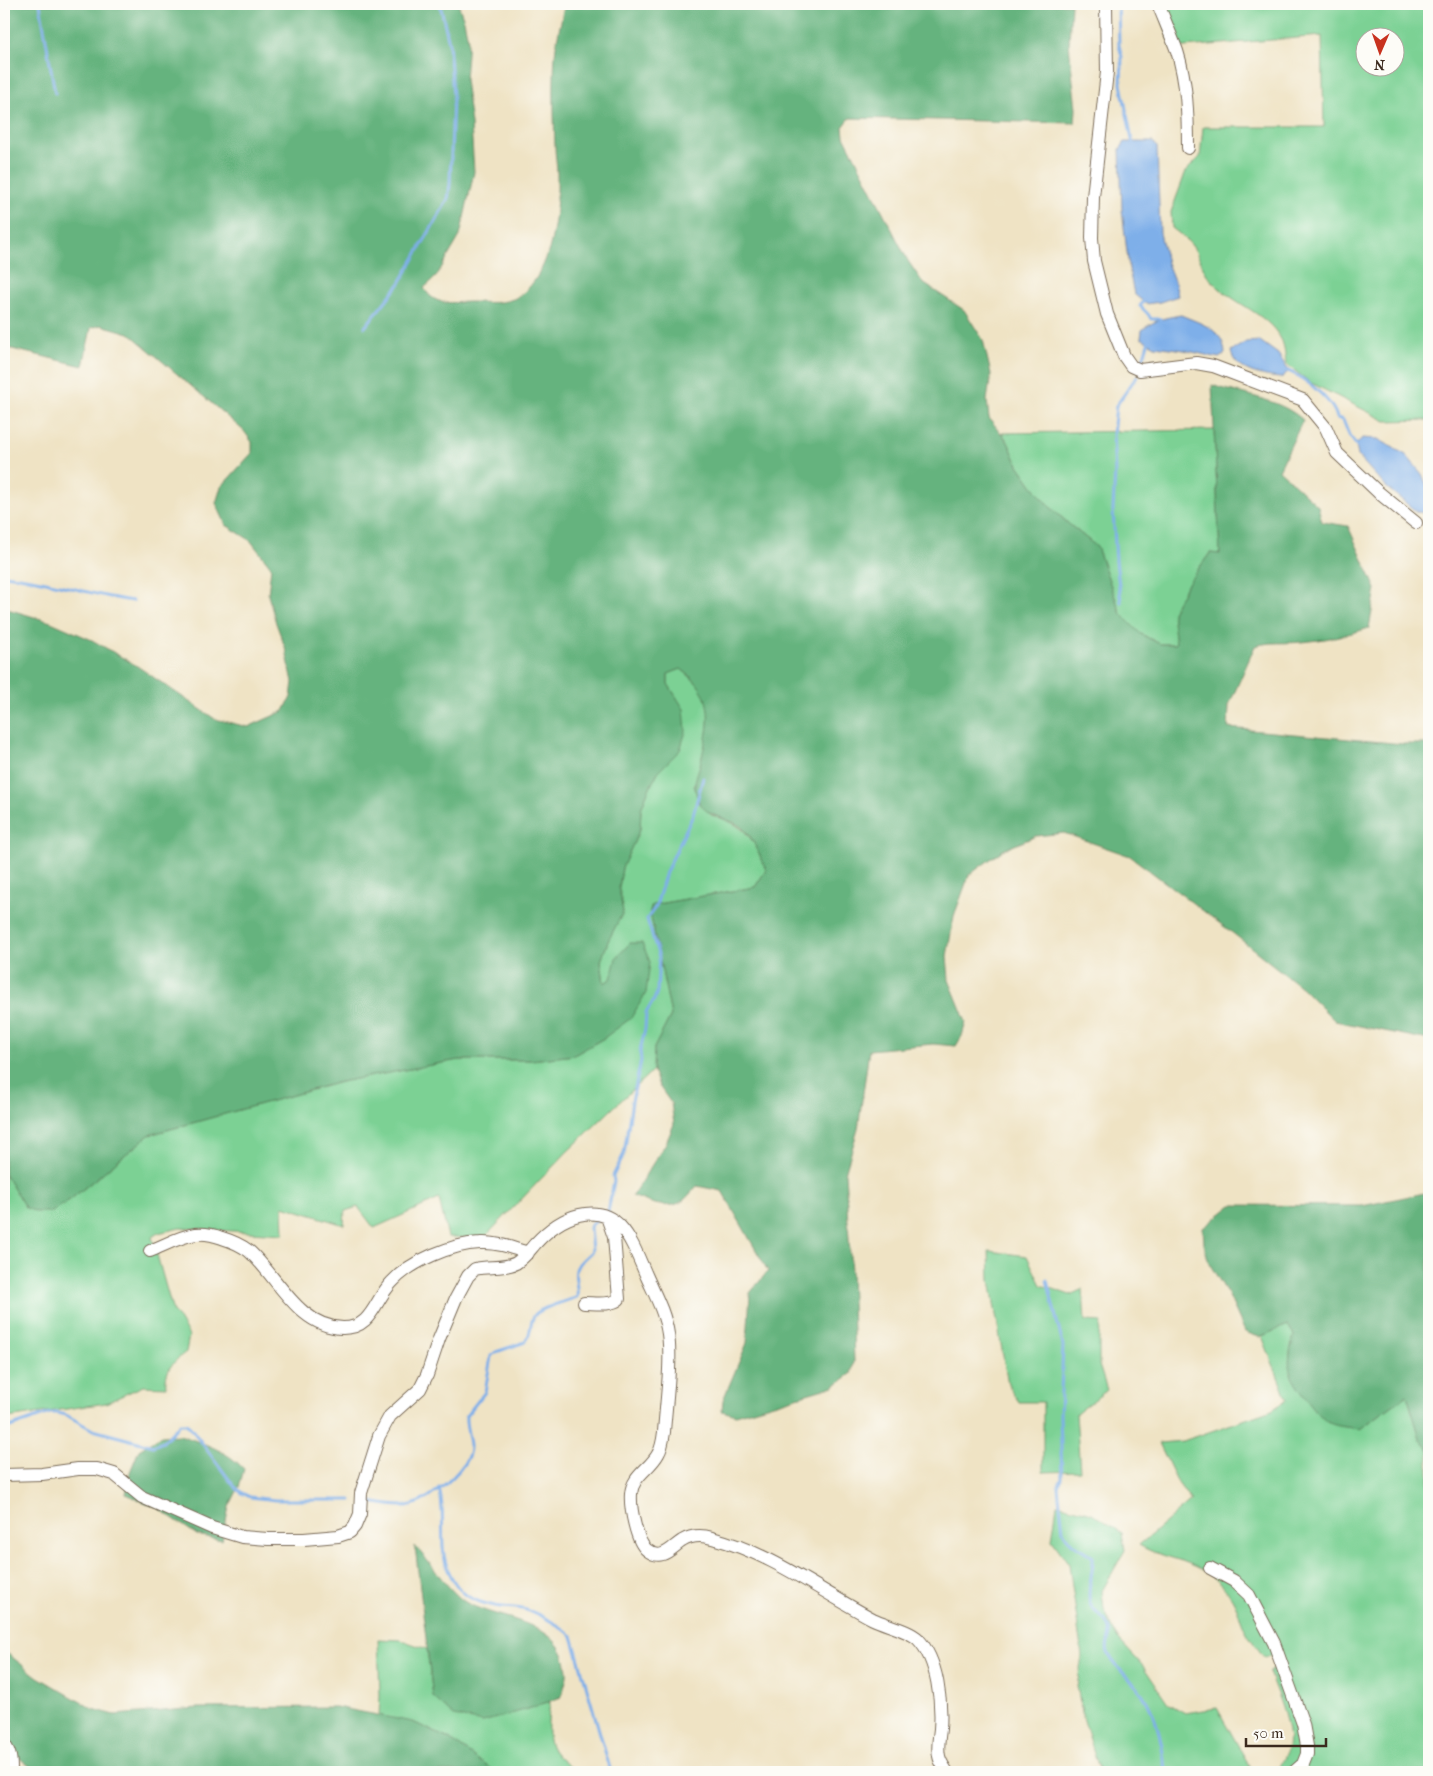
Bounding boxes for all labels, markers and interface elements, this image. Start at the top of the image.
north arrow [1356,28,1406,78]
text: N [1374,56,1385,73]
scale bar [1246,1716,1326,1748]
text: 50 m [1253,1724,1284,1742]

